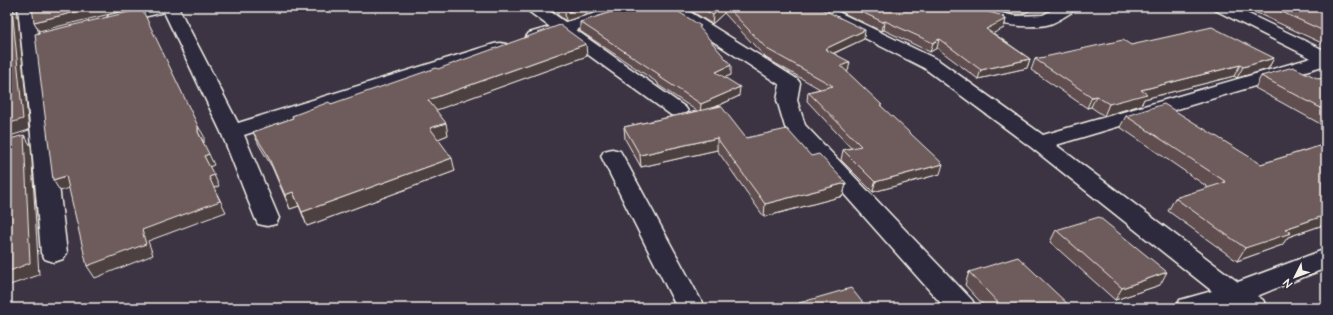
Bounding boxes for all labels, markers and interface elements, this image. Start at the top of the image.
north arrow [1275,257,1315,297]
text: N [1280,276,1296,291]

